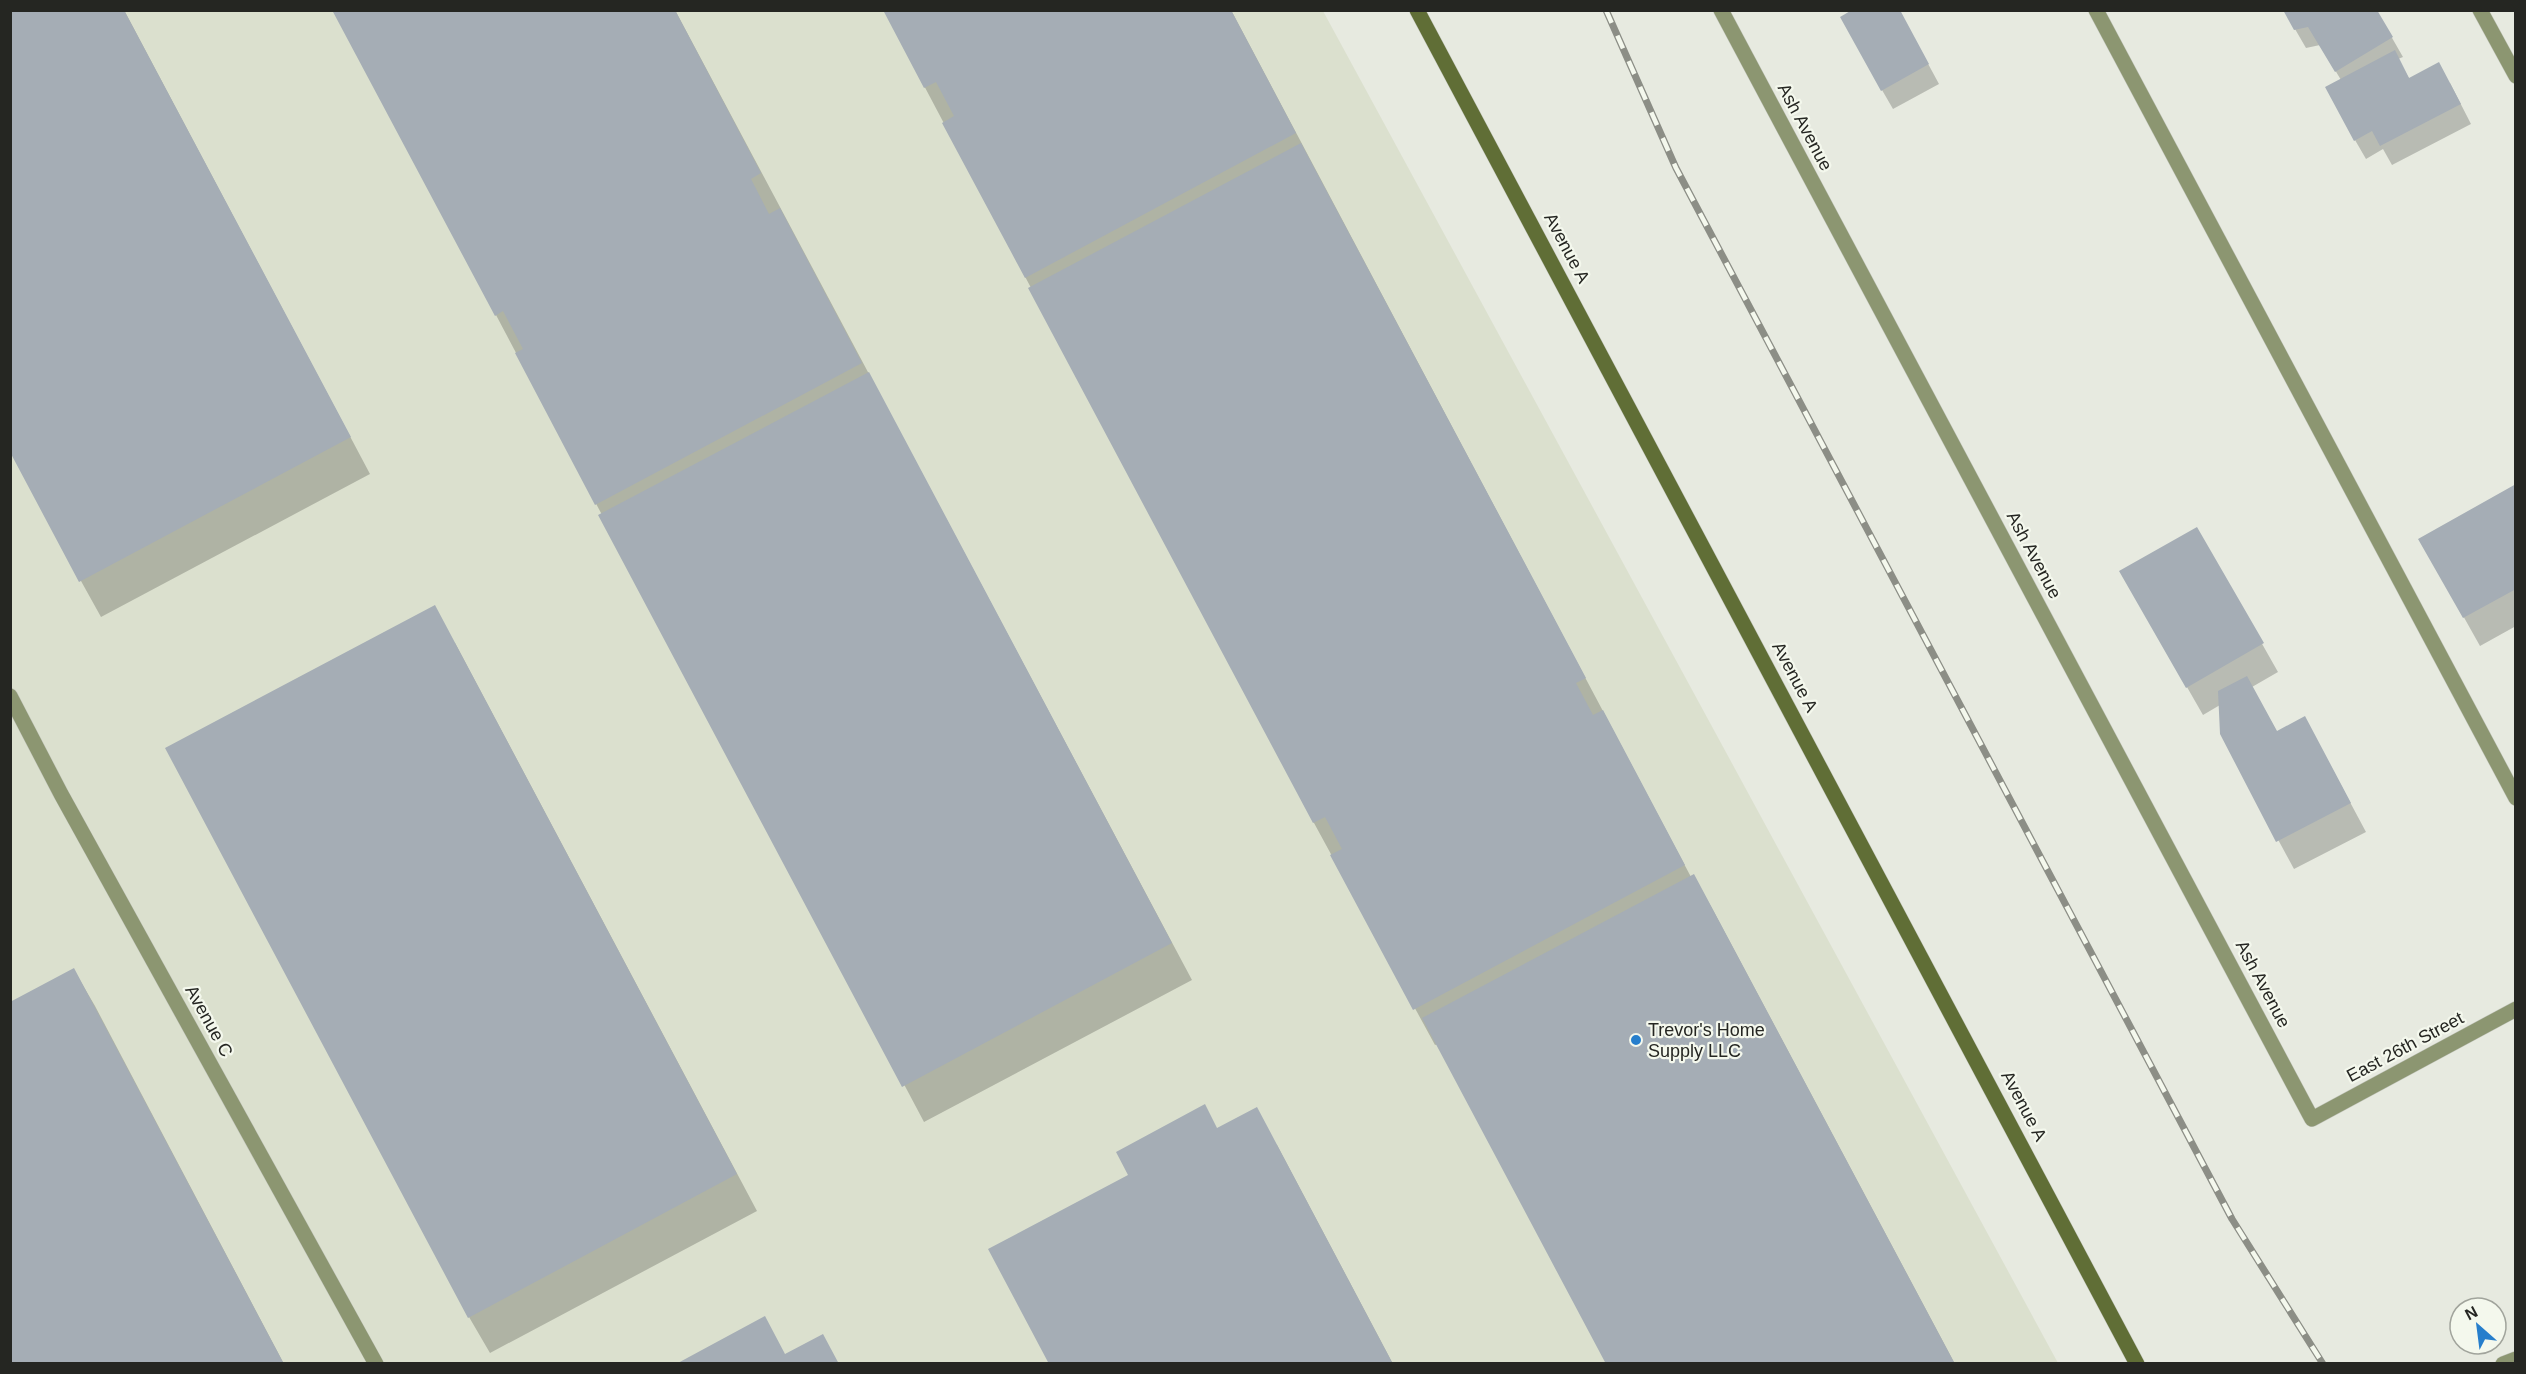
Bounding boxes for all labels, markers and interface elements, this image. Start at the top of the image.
street label: Ash Avenue [1774,80,1836,174]
street label: Avenue A [1540,209,1594,287]
street label: Ash Avenue [2003,508,2065,602]
street label: Avenue A [1768,638,1822,716]
street label: Ash Avenue [2232,937,2294,1031]
street label: Avenue C [181,982,237,1060]
street label: East 26th Street [2343,1008,2467,1086]
place label: Trevor's Home Supply LLC [1648,1020,1765,1061]
marker: Trevor's Home Supply LLC [1629,1033,1643,1047]
street label: Avenue A [1997,1067,2051,1145]
north arrow [2448,1296,2508,1356]
text: N [2462,1303,2480,1323]

